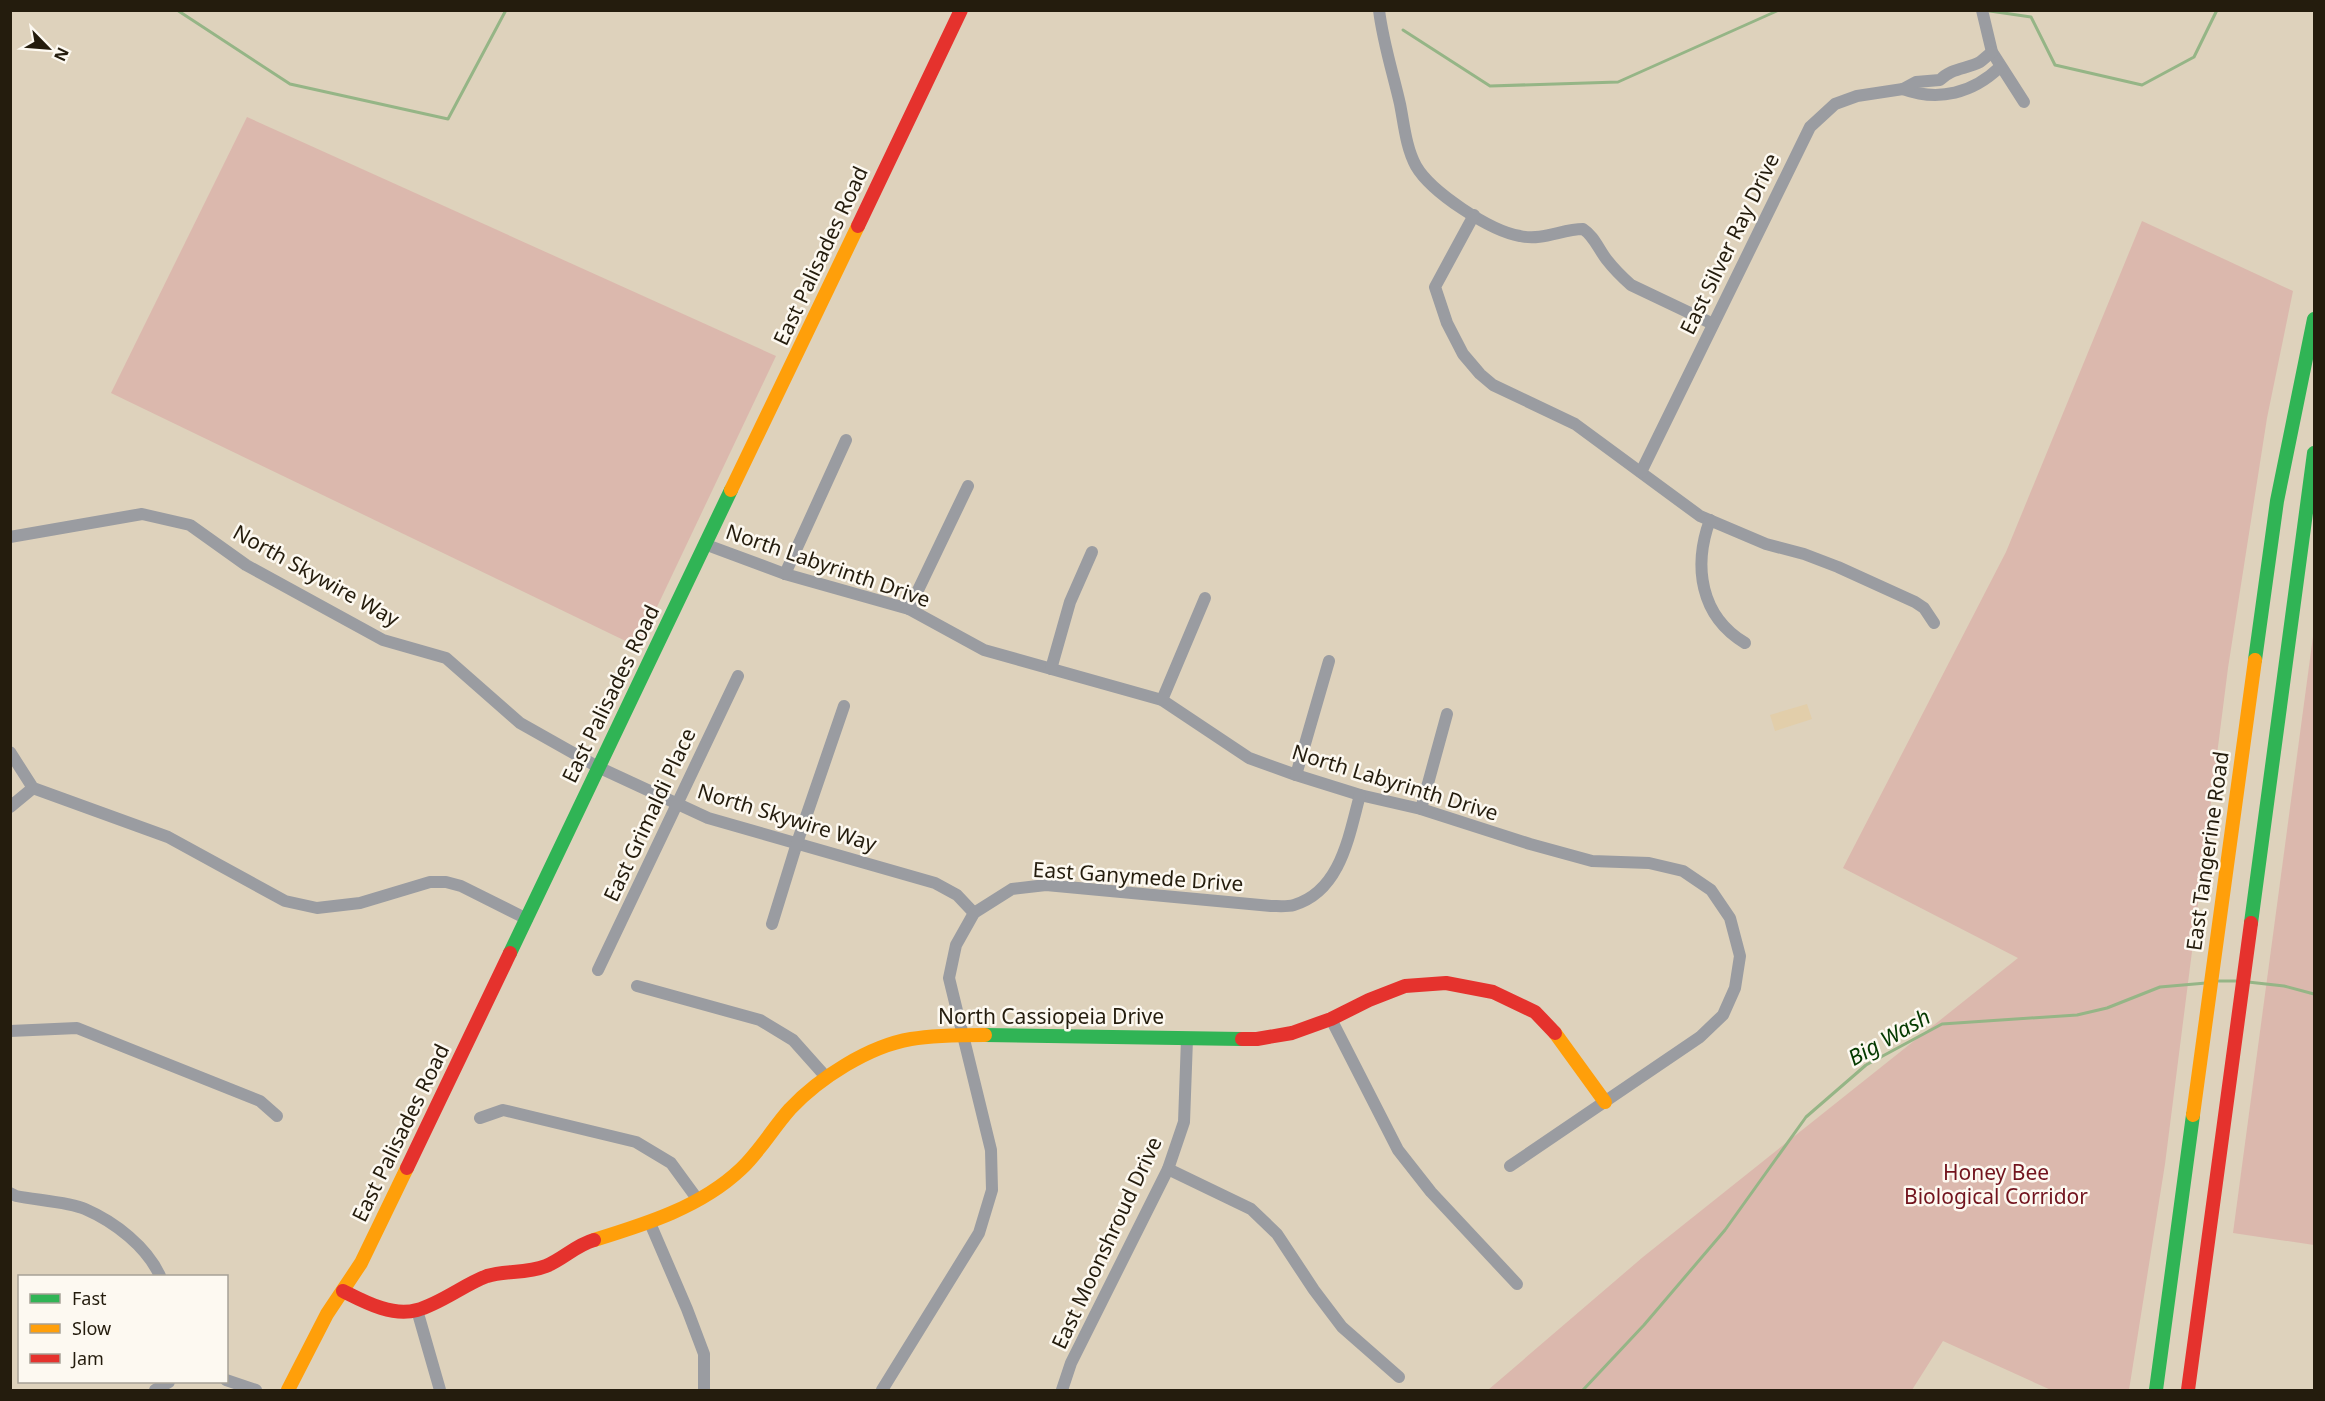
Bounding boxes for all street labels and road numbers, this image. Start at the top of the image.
street label: East Silver Ray Drive [1673,148,1785,339]
street label: East Palisades Road [766,162,874,350]
street label: North Labyrinth Drive [722,517,934,613]
street label: North Skywire Way [228,518,405,633]
street label: East Palisades Road [555,600,665,787]
street label: East Grimaldi Place [597,723,702,906]
street label: North Labyrinth Drive [1289,737,1502,827]
street label: East Tangerine Road [2179,749,2235,952]
street label: North Skywire Way [694,776,881,858]
street label: East Ganymede Drive [1032,855,1244,897]
street label: North Cassiopeia Drive [938,1002,1164,1030]
street label: East Palisades Road [345,1039,455,1226]
street label: East Moonshroud Drive [1045,1132,1168,1353]

